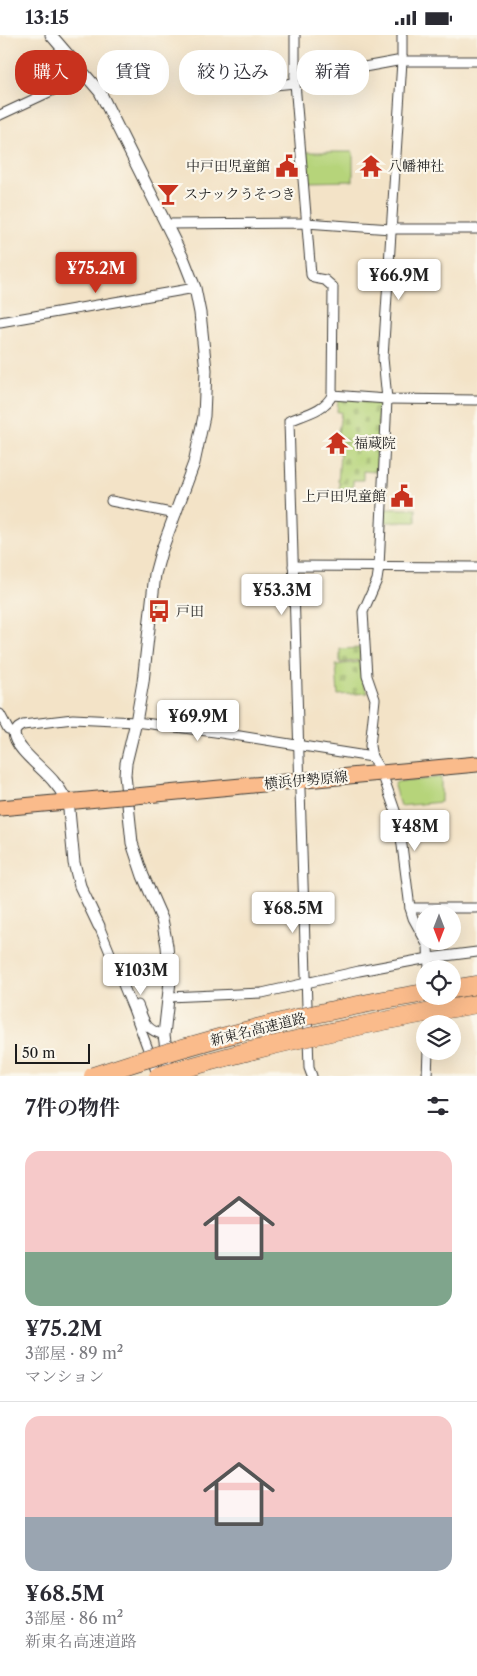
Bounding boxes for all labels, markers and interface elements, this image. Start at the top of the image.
text: 13:15 [25,6,69,29]
chip: 購入 [15,50,87,95]
chip: 賃貸 [97,50,169,95]
chip: 絞り込み [179,50,287,95]
chip: 新着 [297,50,369,95]
public building icon: 中戸田児童館 [274,153,300,179]
temple icon: 八幡神社 [358,153,384,179]
place label: 中戸田児童館 [186,157,270,175]
place label: 八幡神社 [388,157,444,175]
bar icon: スナックうそつき [155,181,181,207]
place label: スナックうそつき [184,185,295,203]
pin: ¥75.2M [55,251,137,294]
text: ¥75.2M [67,258,125,278]
pin: ¥66.9M [358,259,440,301]
text: ¥66.9M [369,265,429,285]
temple icon: 福蔵院 [324,430,350,456]
place label: 福蔵院 [354,434,396,452]
public building icon: 上戸田児童館 [389,483,415,509]
place label: 上戸田児童館 [302,487,386,505]
pin: ¥53.3M [241,573,323,616]
text: ¥53.3M [252,580,312,600]
bus stop icon: 戸田 [146,598,172,624]
place label: 戸田 [176,602,204,620]
pin: ¥69.9M [157,699,239,742]
text: ¥69.9M [168,706,228,726]
street label: 横浜伊勢原線 [263,767,349,793]
pin: ¥48M [385,809,445,852]
text: ¥48M [391,816,439,836]
pin: ¥68.5M [252,891,334,934]
text: ¥68.5M [263,898,323,918]
north arrow [416,905,461,950]
map controls [416,905,461,1060]
pin: ¥103M [106,953,176,996]
text: ¥103M [114,960,168,980]
button: locate [416,960,461,1005]
street label: 新東名高速道路 [208,1008,308,1050]
button: layers [416,1015,461,1060]
scale bar [15,1041,90,1064]
text: 50 m [22,1044,55,1062]
icon: filters [424,1092,452,1120]
text: 7件の物件 [25,1095,120,1120]
icon: home [194,1183,284,1273]
text: ¥75.2M [25,1316,102,1341]
text: 3部屋 · 89 m² [25,1343,123,1363]
text: マンション [25,1366,104,1386]
icon: home [194,1449,284,1539]
text: ¥68.5M [25,1581,105,1606]
text: 3部屋 · 86 m² [25,1608,123,1628]
text: 新東名高速道路 [25,1631,137,1651]

